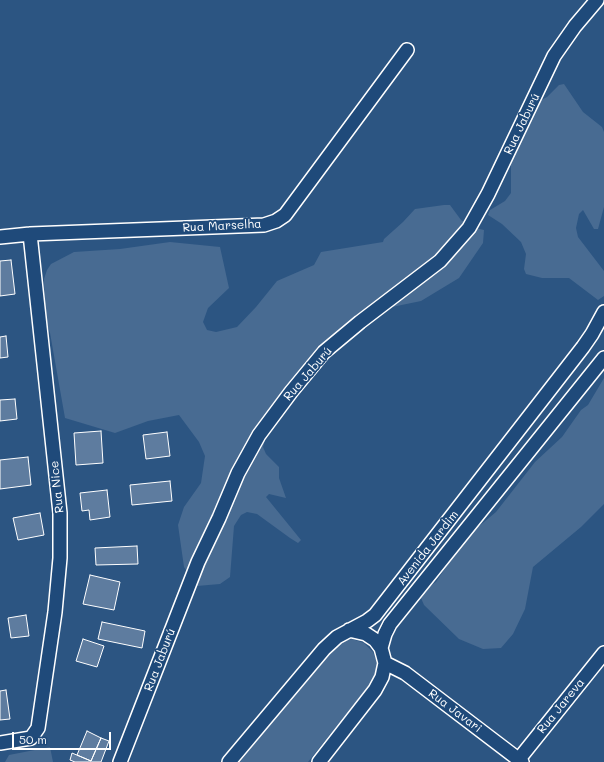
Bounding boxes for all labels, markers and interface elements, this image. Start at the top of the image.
street label: Rua Jaburú [501,91,543,157]
street label: Rua Marselha [182,217,262,235]
street label: Rua Jaburú [281,344,335,404]
street label: Rua Nice [47,460,67,514]
street label: Avenida Jardim [394,508,462,588]
street label: Rua Jaburú [141,626,179,694]
street label: Rua Jareva [534,675,588,737]
street label: Rua Javari [425,686,485,736]
scale bar [14,724,113,750]
text: 50 m [19,731,47,747]

